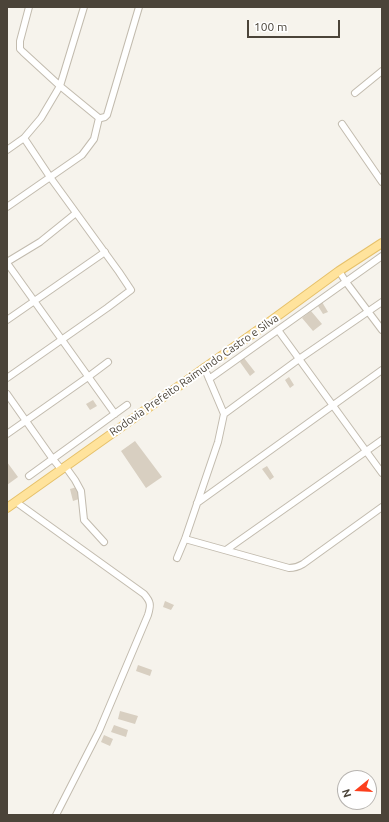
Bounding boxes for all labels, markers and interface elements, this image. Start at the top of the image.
scale bar [249,12,342,38]
text: 100 m [254,20,287,33]
street label: Rodovia Prefeito Raimundo Castro e Silva [107,311,281,439]
north arrow [337,770,377,810]
text: N [340,788,354,799]

